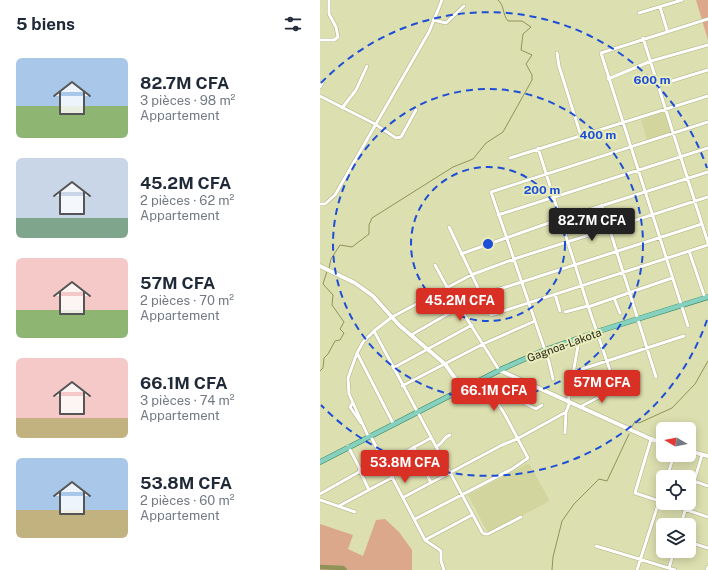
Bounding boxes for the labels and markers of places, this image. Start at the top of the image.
pin: 82.7M CFA [546,208,638,242]
centre of rings [481,237,495,251]
pin: 45.2M CFA [414,288,506,322]
pin: 57M CFA [565,370,639,404]
pin: 66.1M CFA [448,378,540,412]
pin: 53.8M CFA [359,450,451,484]

